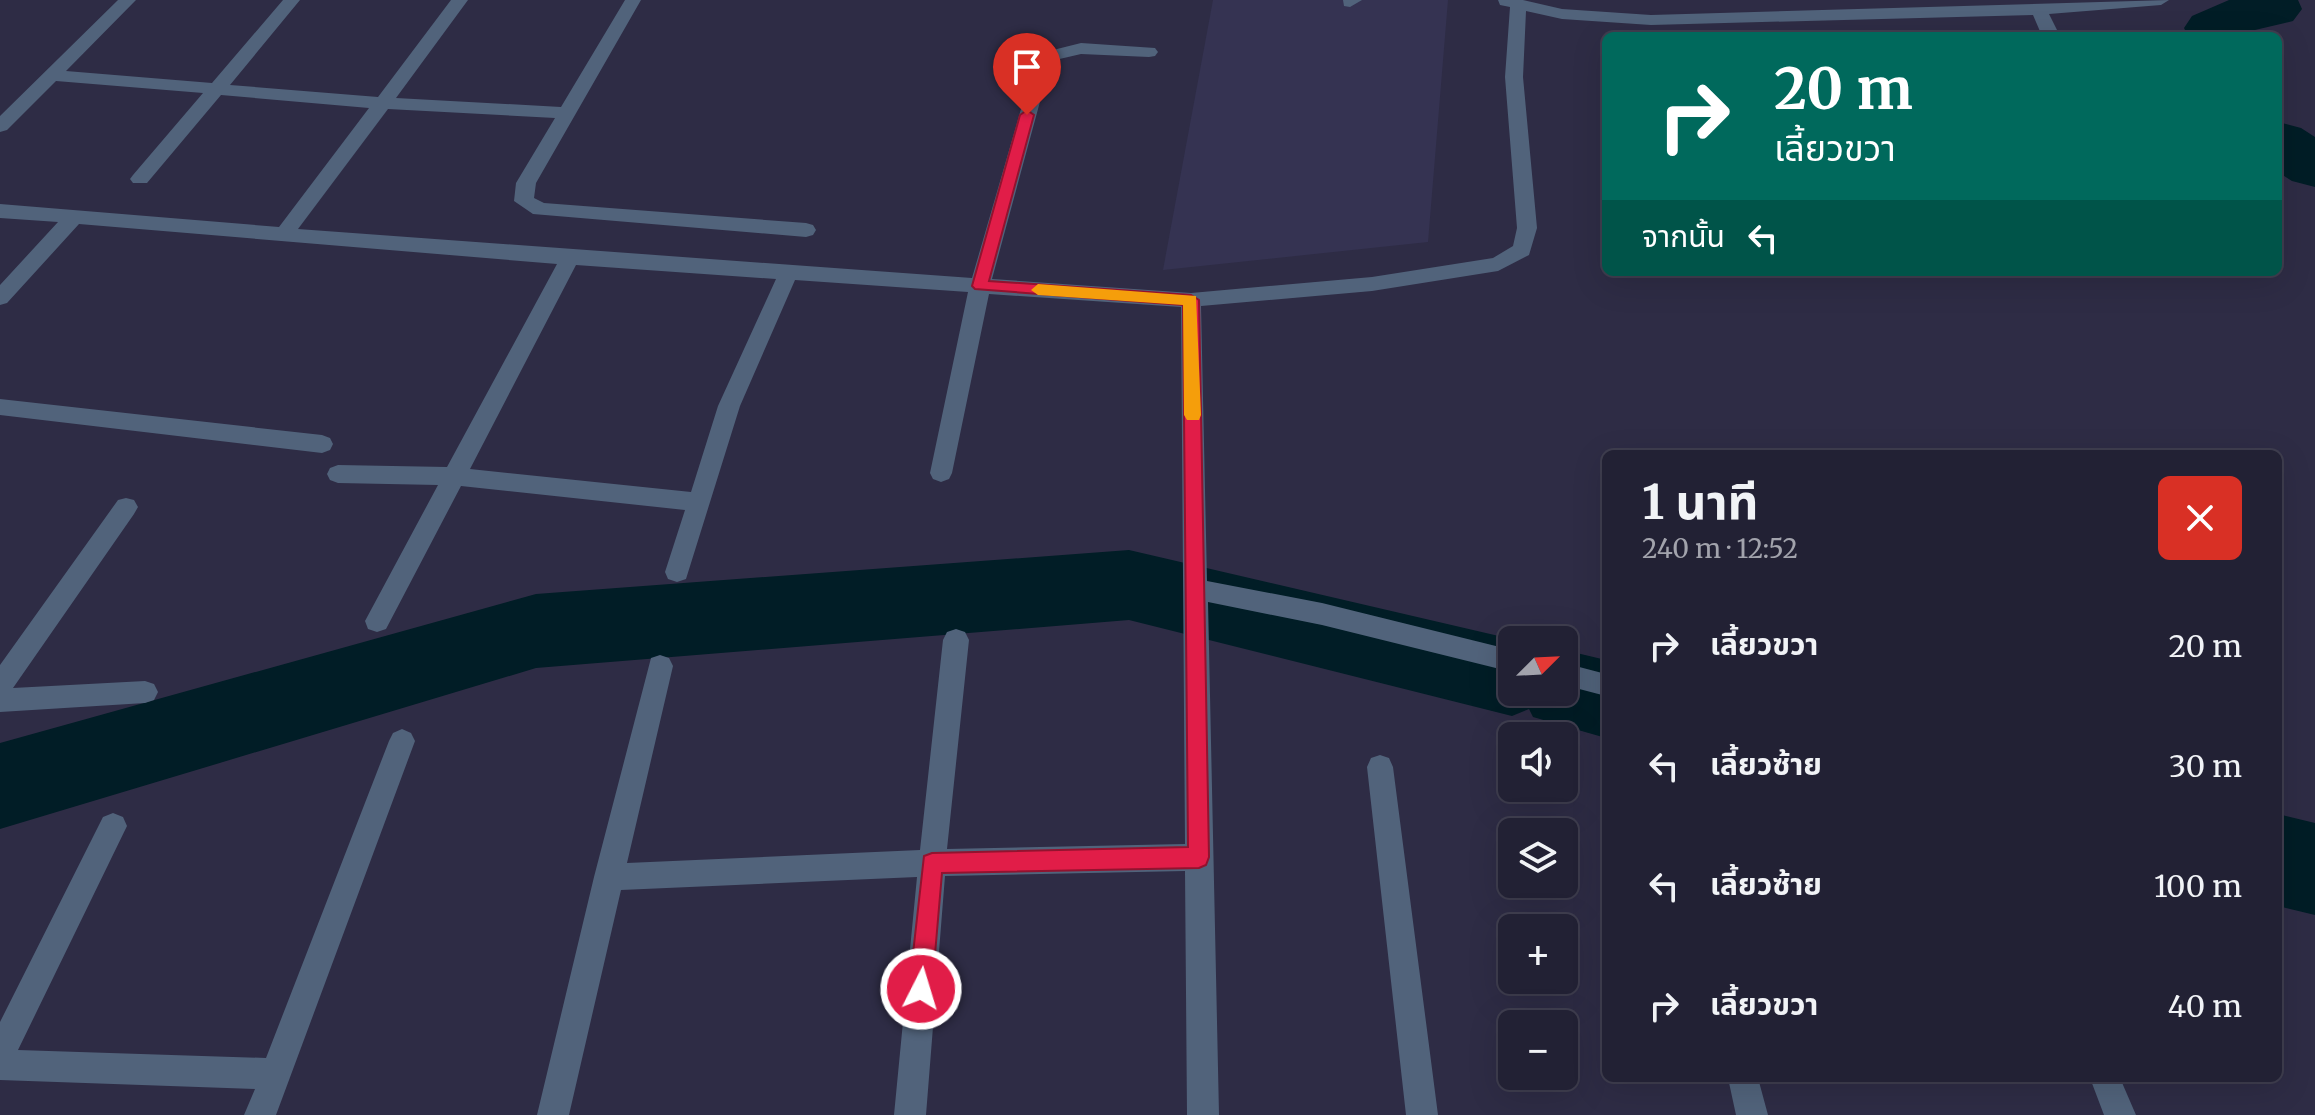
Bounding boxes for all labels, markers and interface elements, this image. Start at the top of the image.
pin [993,33,1061,115]
icon: arrive [1005,45,1049,89]
text: 20 m [1774,54,1913,124]
icon: right [1642,64,1746,168]
text: เลี้ยวขวา [1774,126,1896,171]
icon: left [1741,216,1785,260]
text: จากนั้น [1642,217,1725,255]
text: 1 นาที [1642,472,1758,532]
button: close [2158,476,2242,560]
text: 240 m · 12:52 [1642,532,1798,565]
icon: right [1642,624,1686,668]
text: เลี้ยวขวา [1710,625,1818,663]
north arrow [1498,626,1578,706]
map controls [1498,626,1578,1090]
text: 20 m [2169,627,2242,665]
button: sound [1498,722,1578,802]
icon: left [1642,744,1686,788]
text: เลี้ยวซ้าย [1710,745,1822,783]
text: 30 m [2169,747,2242,785]
button: layers [1498,818,1578,898]
icon: left [1642,864,1686,908]
text: เลี้ยวซ้าย [1710,865,1822,903]
text: 100 m [2154,867,2242,905]
button: + [1498,914,1578,994]
position arrow [879,947,963,1031]
icon: right [1642,984,1686,1028]
text: เลี้ยวขวา [1710,985,1818,1023]
text: 40 m [2168,987,2242,1025]
button: − [1498,1010,1578,1090]

